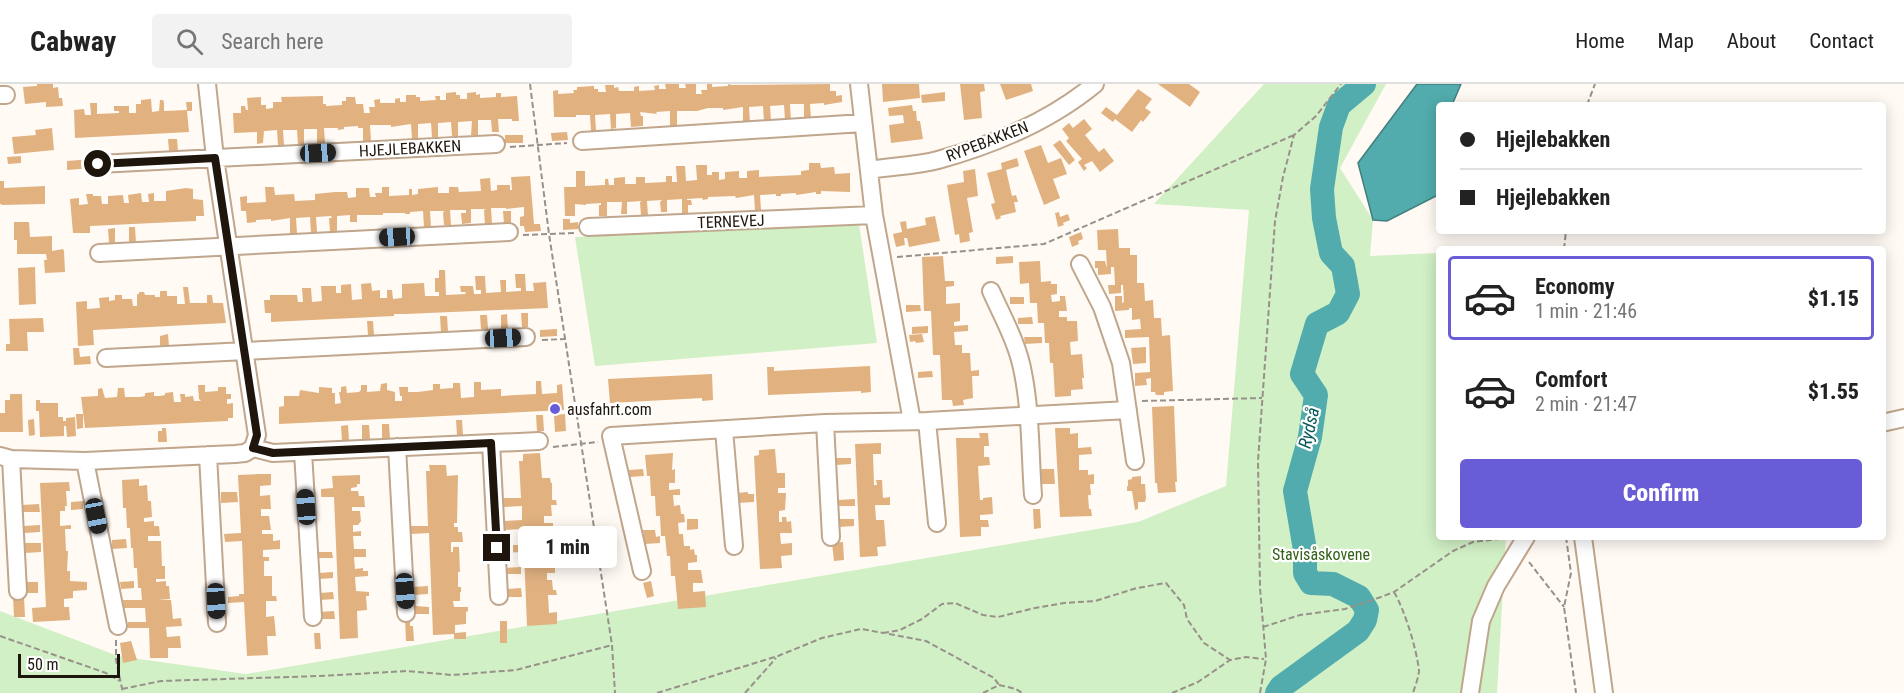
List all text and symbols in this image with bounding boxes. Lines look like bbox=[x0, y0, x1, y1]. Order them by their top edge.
search box bbox=[152, 14, 572, 68]
text: Cabway bbox=[30, 25, 116, 58]
icon: search bbox=[173, 25, 206, 58]
text: Search here bbox=[221, 29, 324, 54]
text: Home bbox=[1575, 29, 1625, 53]
text: Map bbox=[1658, 29, 1694, 53]
text: About bbox=[1727, 29, 1776, 53]
text: Contact bbox=[1809, 29, 1874, 53]
street label: RYPEBAKKEN bbox=[943, 117, 1031, 166]
text: Hjejlebakken bbox=[1496, 127, 1610, 152]
street label: HJEJLEBAKKEN bbox=[359, 136, 462, 161]
car bbox=[300, 143, 336, 163]
route start bbox=[84, 150, 111, 177]
text: Hjejlebakken bbox=[1496, 185, 1610, 210]
street label: TERNEVEJ bbox=[697, 211, 765, 232]
car bbox=[379, 227, 415, 247]
icon: car bbox=[1463, 271, 1517, 325]
text: Economy bbox=[1535, 274, 1615, 299]
text: $1.15 bbox=[1808, 286, 1859, 311]
text: 1 min · 21:46 bbox=[1535, 299, 1637, 323]
car bbox=[485, 328, 521, 348]
icon: car bbox=[1463, 364, 1517, 418]
text: Comfort bbox=[1535, 367, 1608, 392]
text: $1.55 bbox=[1808, 379, 1859, 404]
text: 2 min · 21:47 bbox=[1535, 392, 1637, 416]
place label: ausfahrt.com bbox=[567, 400, 652, 419]
marker: ausfahrt.com bbox=[548, 402, 562, 416]
water label: Rydså bbox=[1294, 405, 1323, 450]
button: Confirm bbox=[1460, 459, 1862, 528]
car bbox=[296, 488, 316, 526]
car bbox=[84, 497, 108, 535]
callout: 1 min bbox=[518, 527, 617, 569]
route end bbox=[483, 534, 510, 561]
text: 1 min bbox=[545, 535, 590, 559]
park label: Stavisåskovene bbox=[1272, 545, 1370, 564]
car bbox=[395, 572, 415, 610]
car bbox=[206, 583, 226, 619]
scale bar bbox=[18, 651, 120, 678]
text: 50 m bbox=[27, 655, 59, 674]

